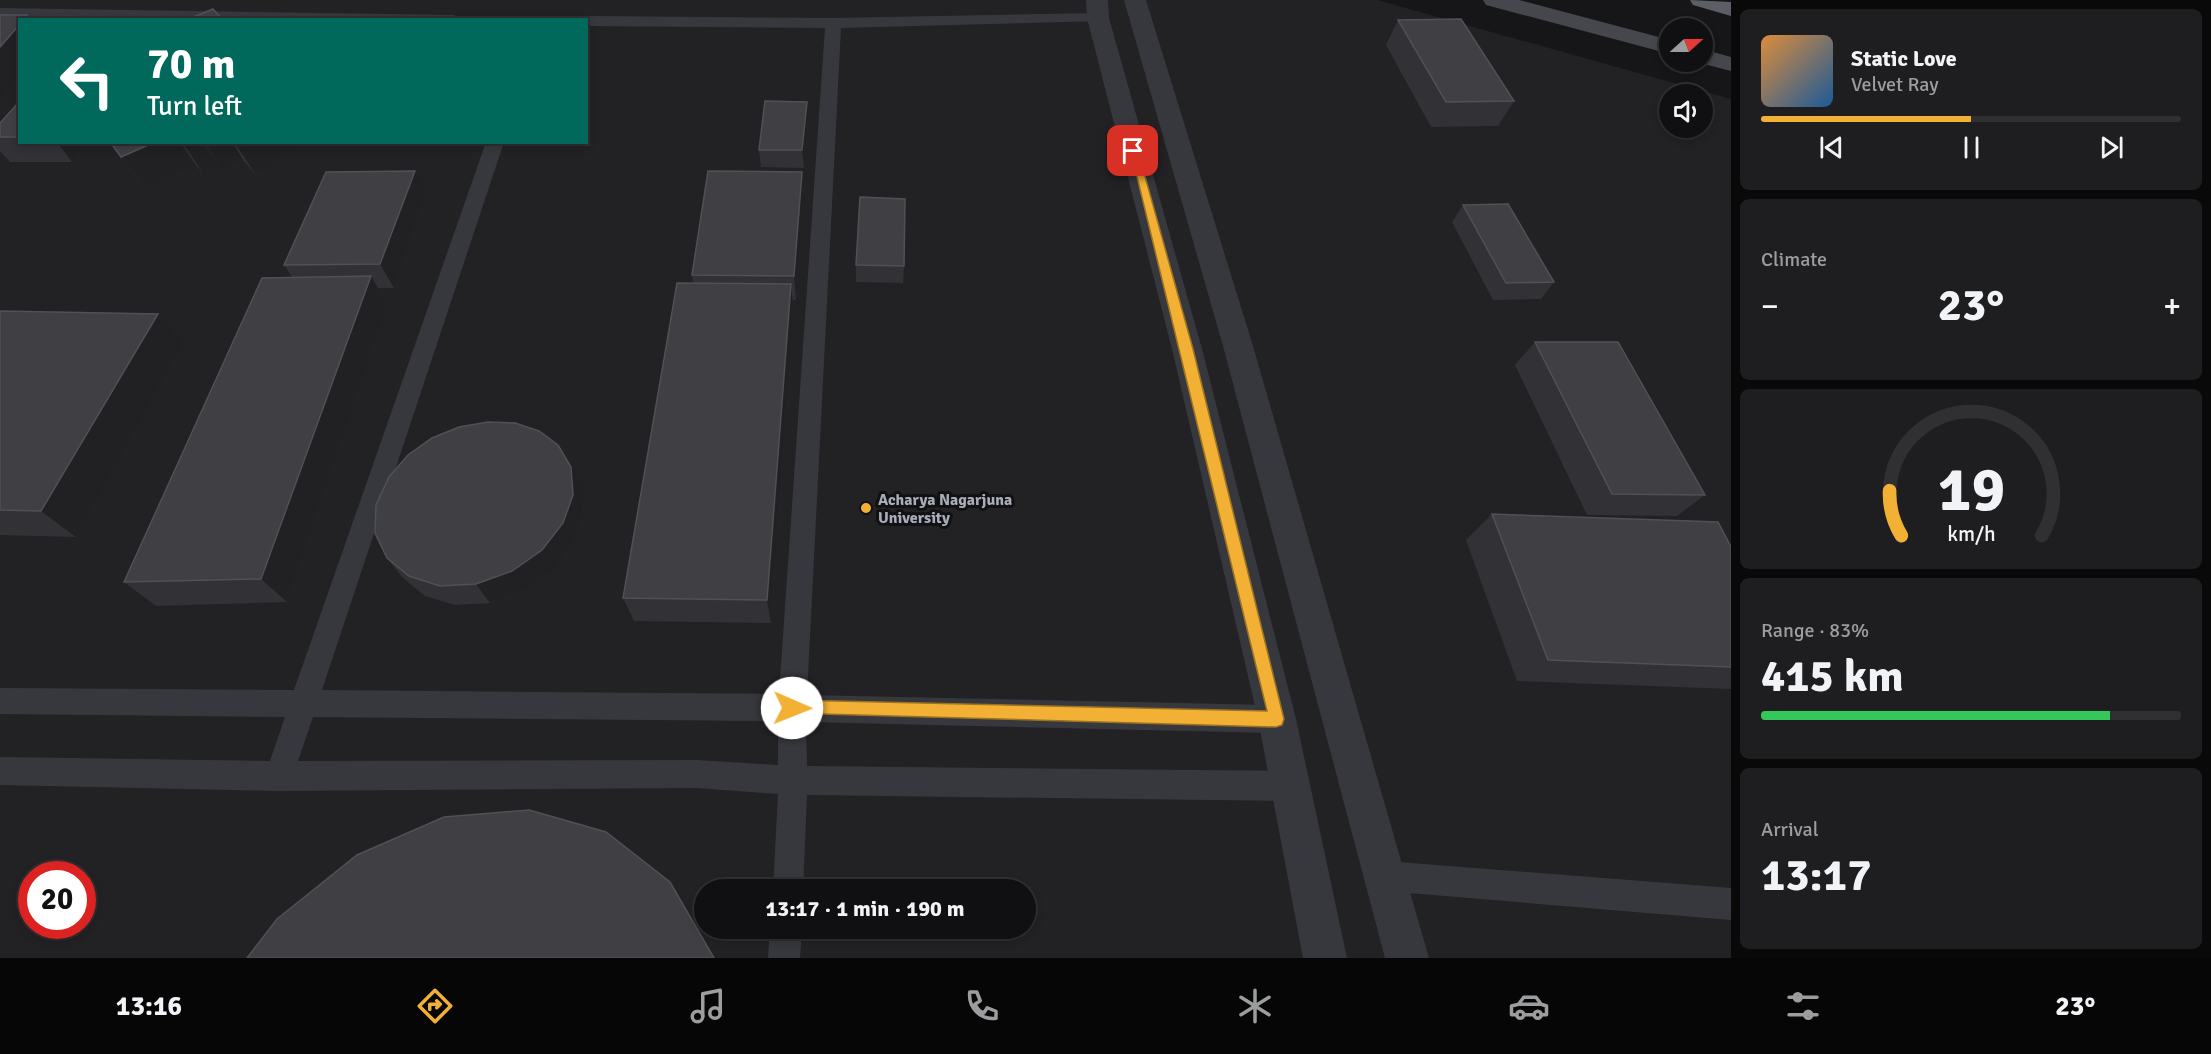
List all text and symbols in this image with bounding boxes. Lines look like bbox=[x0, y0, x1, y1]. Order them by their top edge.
north arrow bbox=[1659, 18, 1713, 72]
map controls bbox=[1659, 18, 1713, 138]
text: 70 m bbox=[147, 39, 236, 90]
icon: left bbox=[48, 42, 126, 120]
text: Static Love bbox=[1851, 45, 1957, 72]
text: Velvet Ray bbox=[1851, 72, 1939, 97]
button: sound bbox=[1659, 84, 1713, 138]
text: Turn left bbox=[147, 90, 242, 123]
pin bbox=[1107, 125, 1158, 176]
icon: previous bbox=[1815, 131, 1848, 164]
icon: pause bbox=[1955, 131, 1988, 164]
icon: next bbox=[2095, 131, 2128, 164]
icon: arrive bbox=[1116, 134, 1149, 167]
text: Climate bbox=[1761, 247, 1827, 272]
text: 23° bbox=[1938, 278, 2004, 333]
text: − bbox=[1761, 286, 1779, 327]
text: + bbox=[2163, 286, 2181, 327]
text: 19 bbox=[1937, 451, 2005, 528]
place label: Acharya Nagarjuna University bbox=[878, 490, 1012, 528]
marker: Acharya Nagarjuna University bbox=[859, 501, 873, 515]
text: km/h bbox=[1947, 521, 1995, 547]
text: Range · 83% bbox=[1761, 618, 1869, 643]
text: 415 km bbox=[1761, 649, 1904, 704]
position arrow bbox=[760, 676, 824, 740]
text: Arrival bbox=[1761, 817, 1819, 842]
text: 13:17 bbox=[1761, 848, 1871, 903]
speed limit sign: 20 bbox=[18, 861, 96, 939]
text: 13:17 · 1 min · 190 m bbox=[765, 895, 965, 922]
icon: directions bbox=[414, 985, 456, 1027]
icon: music bbox=[687, 985, 729, 1027]
icon: phone bbox=[961, 985, 1003, 1027]
icon: climate bbox=[1234, 985, 1276, 1027]
icon: car bbox=[1508, 985, 1550, 1027]
icon: filters bbox=[1782, 985, 1824, 1027]
text: 13:16 bbox=[116, 990, 182, 1023]
text: 23° bbox=[2055, 990, 2095, 1023]

